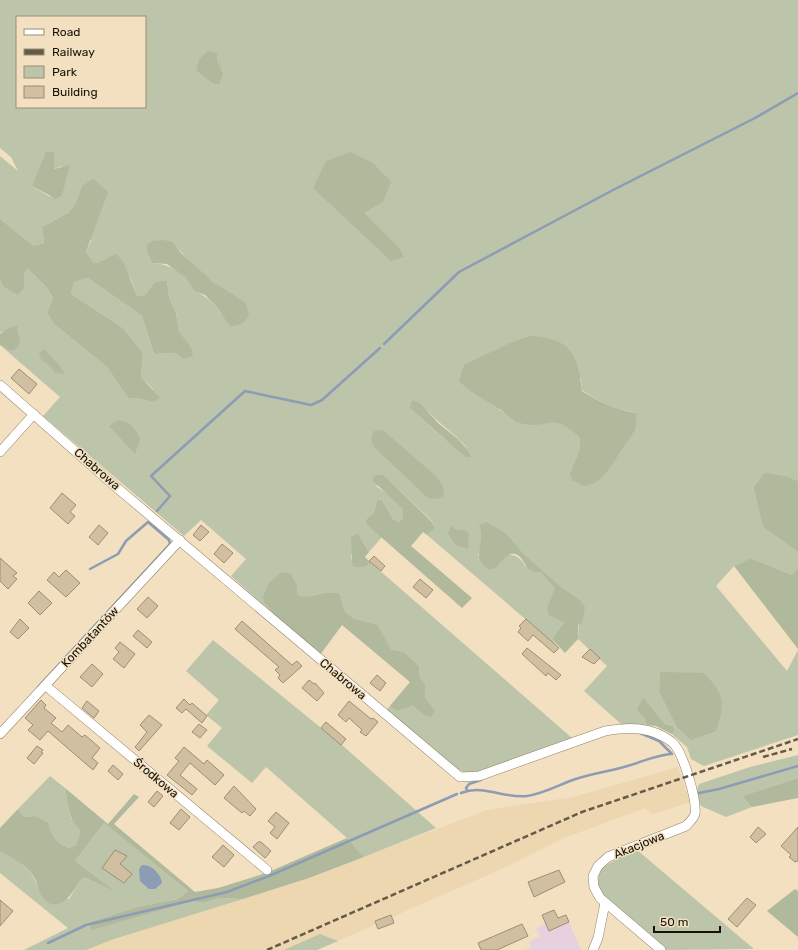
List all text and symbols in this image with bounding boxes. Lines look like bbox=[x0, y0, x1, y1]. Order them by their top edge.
legend bbox=[16, 16, 146, 108]
text: Road bbox=[52, 25, 80, 39]
text: Railway bbox=[52, 45, 95, 59]
text: Park bbox=[52, 65, 78, 79]
text: Building bbox=[52, 85, 98, 99]
street label: Chabrowa bbox=[71, 445, 123, 493]
street label: Kombatantów bbox=[58, 604, 122, 670]
street label: Chabrowa bbox=[317, 656, 369, 702]
street label: Środkowa bbox=[131, 755, 181, 801]
street label: Akacjowa bbox=[612, 829, 666, 861]
scale bar bbox=[654, 908, 720, 934]
text: 50 m bbox=[660, 915, 688, 929]

